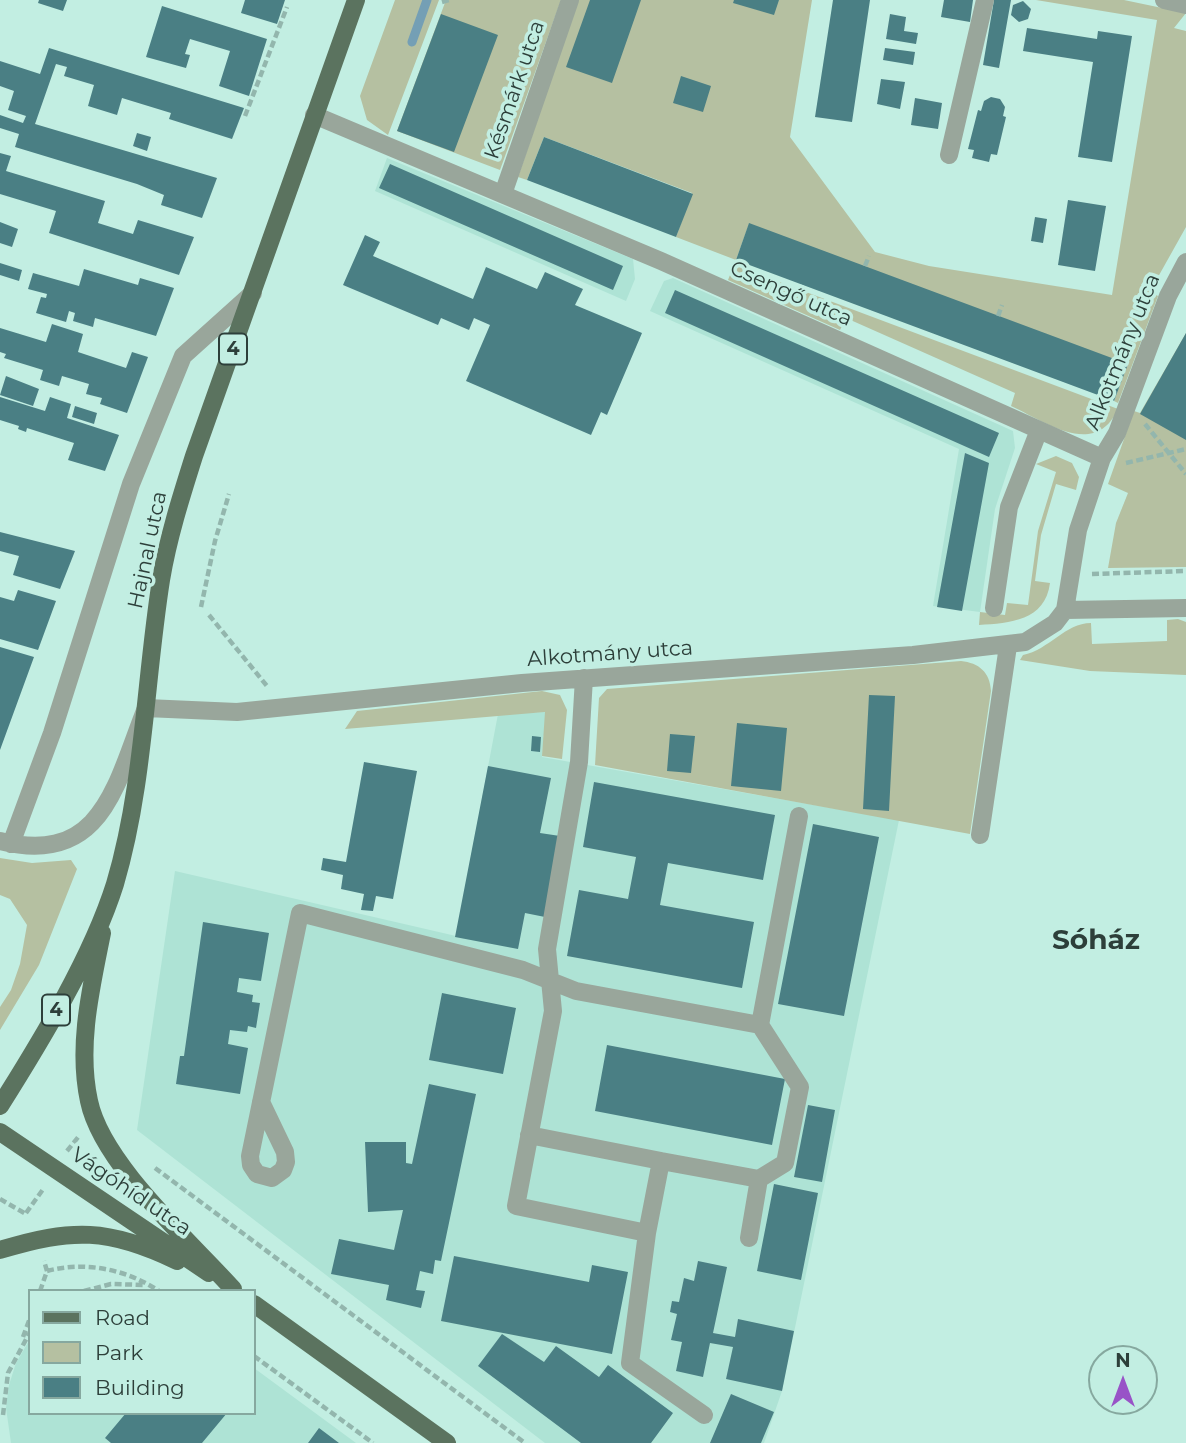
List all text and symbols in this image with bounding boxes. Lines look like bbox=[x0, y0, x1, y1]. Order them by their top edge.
street label: Késmárk utca bbox=[480, 17, 550, 163]
street label: Csengő utca bbox=[726, 256, 856, 332]
street label: Alkotmány utca bbox=[1080, 270, 1166, 434]
road number: 4 bbox=[219, 334, 247, 364]
street label: Hajnal utca bbox=[123, 489, 173, 611]
street label: Alkotmány utca bbox=[526, 636, 694, 672]
district label: Sóház bbox=[1052, 924, 1140, 958]
road number: 4 bbox=[42, 994, 70, 1026]
street label: Vágóhíd utca bbox=[66, 1143, 196, 1241]
legend bbox=[28, 1289, 256, 1415]
text: Road bbox=[95, 1305, 150, 1330]
text: Park bbox=[95, 1340, 143, 1365]
north arrow bbox=[1088, 1345, 1158, 1415]
text: N bbox=[1115, 1349, 1131, 1372]
text: Building bbox=[95, 1375, 185, 1400]

